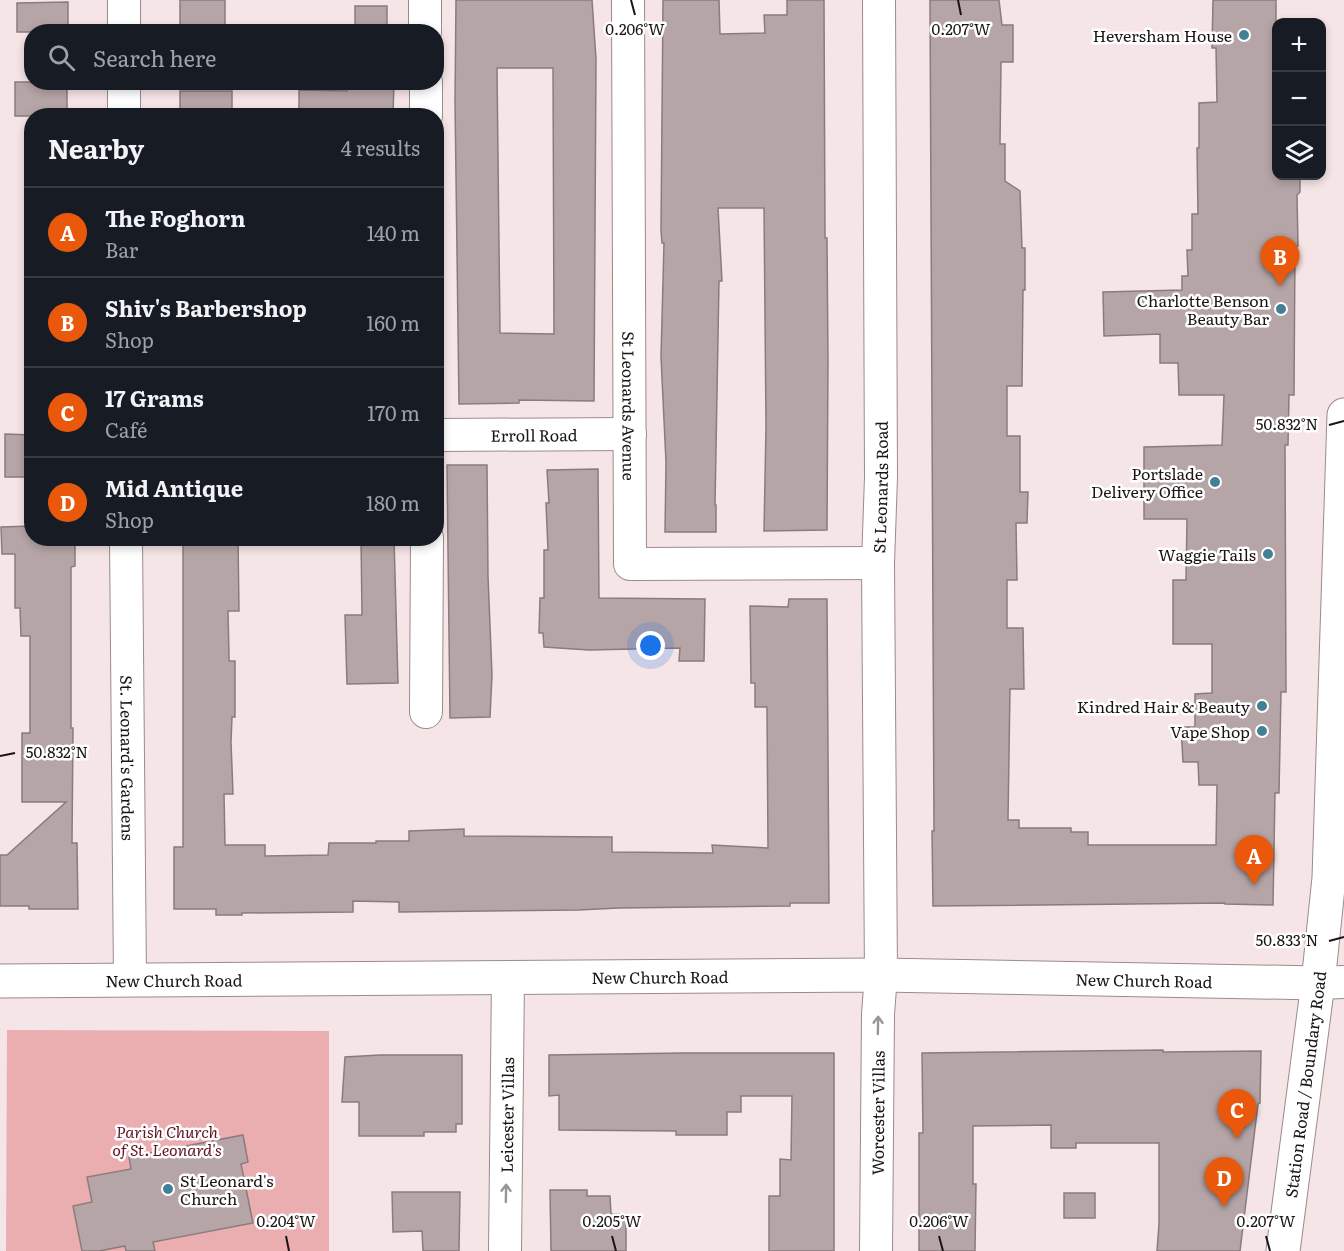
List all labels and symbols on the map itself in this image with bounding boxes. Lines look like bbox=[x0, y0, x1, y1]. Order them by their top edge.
text: 0.206°W bbox=[605, 17, 665, 40]
text: 0.207°W bbox=[932, 17, 991, 40]
place label: Heversham House bbox=[1093, 23, 1232, 47]
marker: Heversham House bbox=[1237, 28, 1251, 42]
pin: B bbox=[1260, 236, 1300, 286]
place label: Charlotte Benson Beauty Bar bbox=[1137, 288, 1269, 330]
marker: Charlotte Benson Beauty Bar bbox=[1274, 302, 1288, 316]
street label: St Leonards Avenue bbox=[617, 331, 642, 481]
text: 50.832°N bbox=[1256, 412, 1318, 435]
street label: St Leonards Road bbox=[866, 421, 893, 554]
street label: Erroll Road bbox=[490, 422, 578, 447]
place label: Portslade Delivery Office bbox=[1091, 461, 1203, 503]
marker: Portslade Delivery Office bbox=[1208, 475, 1222, 489]
place label: Waggie Tails bbox=[1158, 542, 1256, 566]
marker: Waggie Tails bbox=[1261, 547, 1275, 561]
your location bbox=[636, 631, 665, 660]
street label: St. Leonard's Gardens bbox=[115, 675, 141, 841]
place label: Kindred Hair & Beauty bbox=[1077, 694, 1251, 718]
marker: Kindred Hair & Beauty bbox=[1255, 699, 1269, 713]
place label: Vape Shop bbox=[1170, 719, 1250, 743]
marker: Vape Shop bbox=[1255, 724, 1269, 738]
text: 50.832°N bbox=[26, 740, 88, 763]
pin: A bbox=[1234, 836, 1274, 885]
text: 50.833°N bbox=[1256, 928, 1318, 951]
street label: New Church Road bbox=[591, 964, 729, 989]
street label: New Church Road bbox=[105, 967, 243, 992]
street label: New Church Road bbox=[1075, 967, 1213, 993]
street label: Station Road / Boundary Road bbox=[1278, 970, 1331, 1199]
one-way arrow bbox=[872, 1015, 884, 1035]
street label: Worcester Villas bbox=[865, 1051, 890, 1175]
street label: Leicester Villas bbox=[494, 1057, 519, 1173]
pin: C bbox=[1218, 1090, 1256, 1139]
park label: Parish Church of St. Leonard's bbox=[112, 1119, 222, 1161]
pin: D bbox=[1204, 1158, 1244, 1207]
place label: St Leonard's Church bbox=[180, 1168, 274, 1210]
marker: St Leonard's Church bbox=[161, 1182, 175, 1196]
one-way arrow bbox=[500, 1183, 511, 1203]
text: 0.204°W bbox=[256, 1209, 316, 1232]
text: 0.205°W bbox=[583, 1209, 642, 1232]
text: 0.206°W bbox=[909, 1209, 969, 1232]
text: 0.207°W bbox=[1237, 1209, 1296, 1232]

